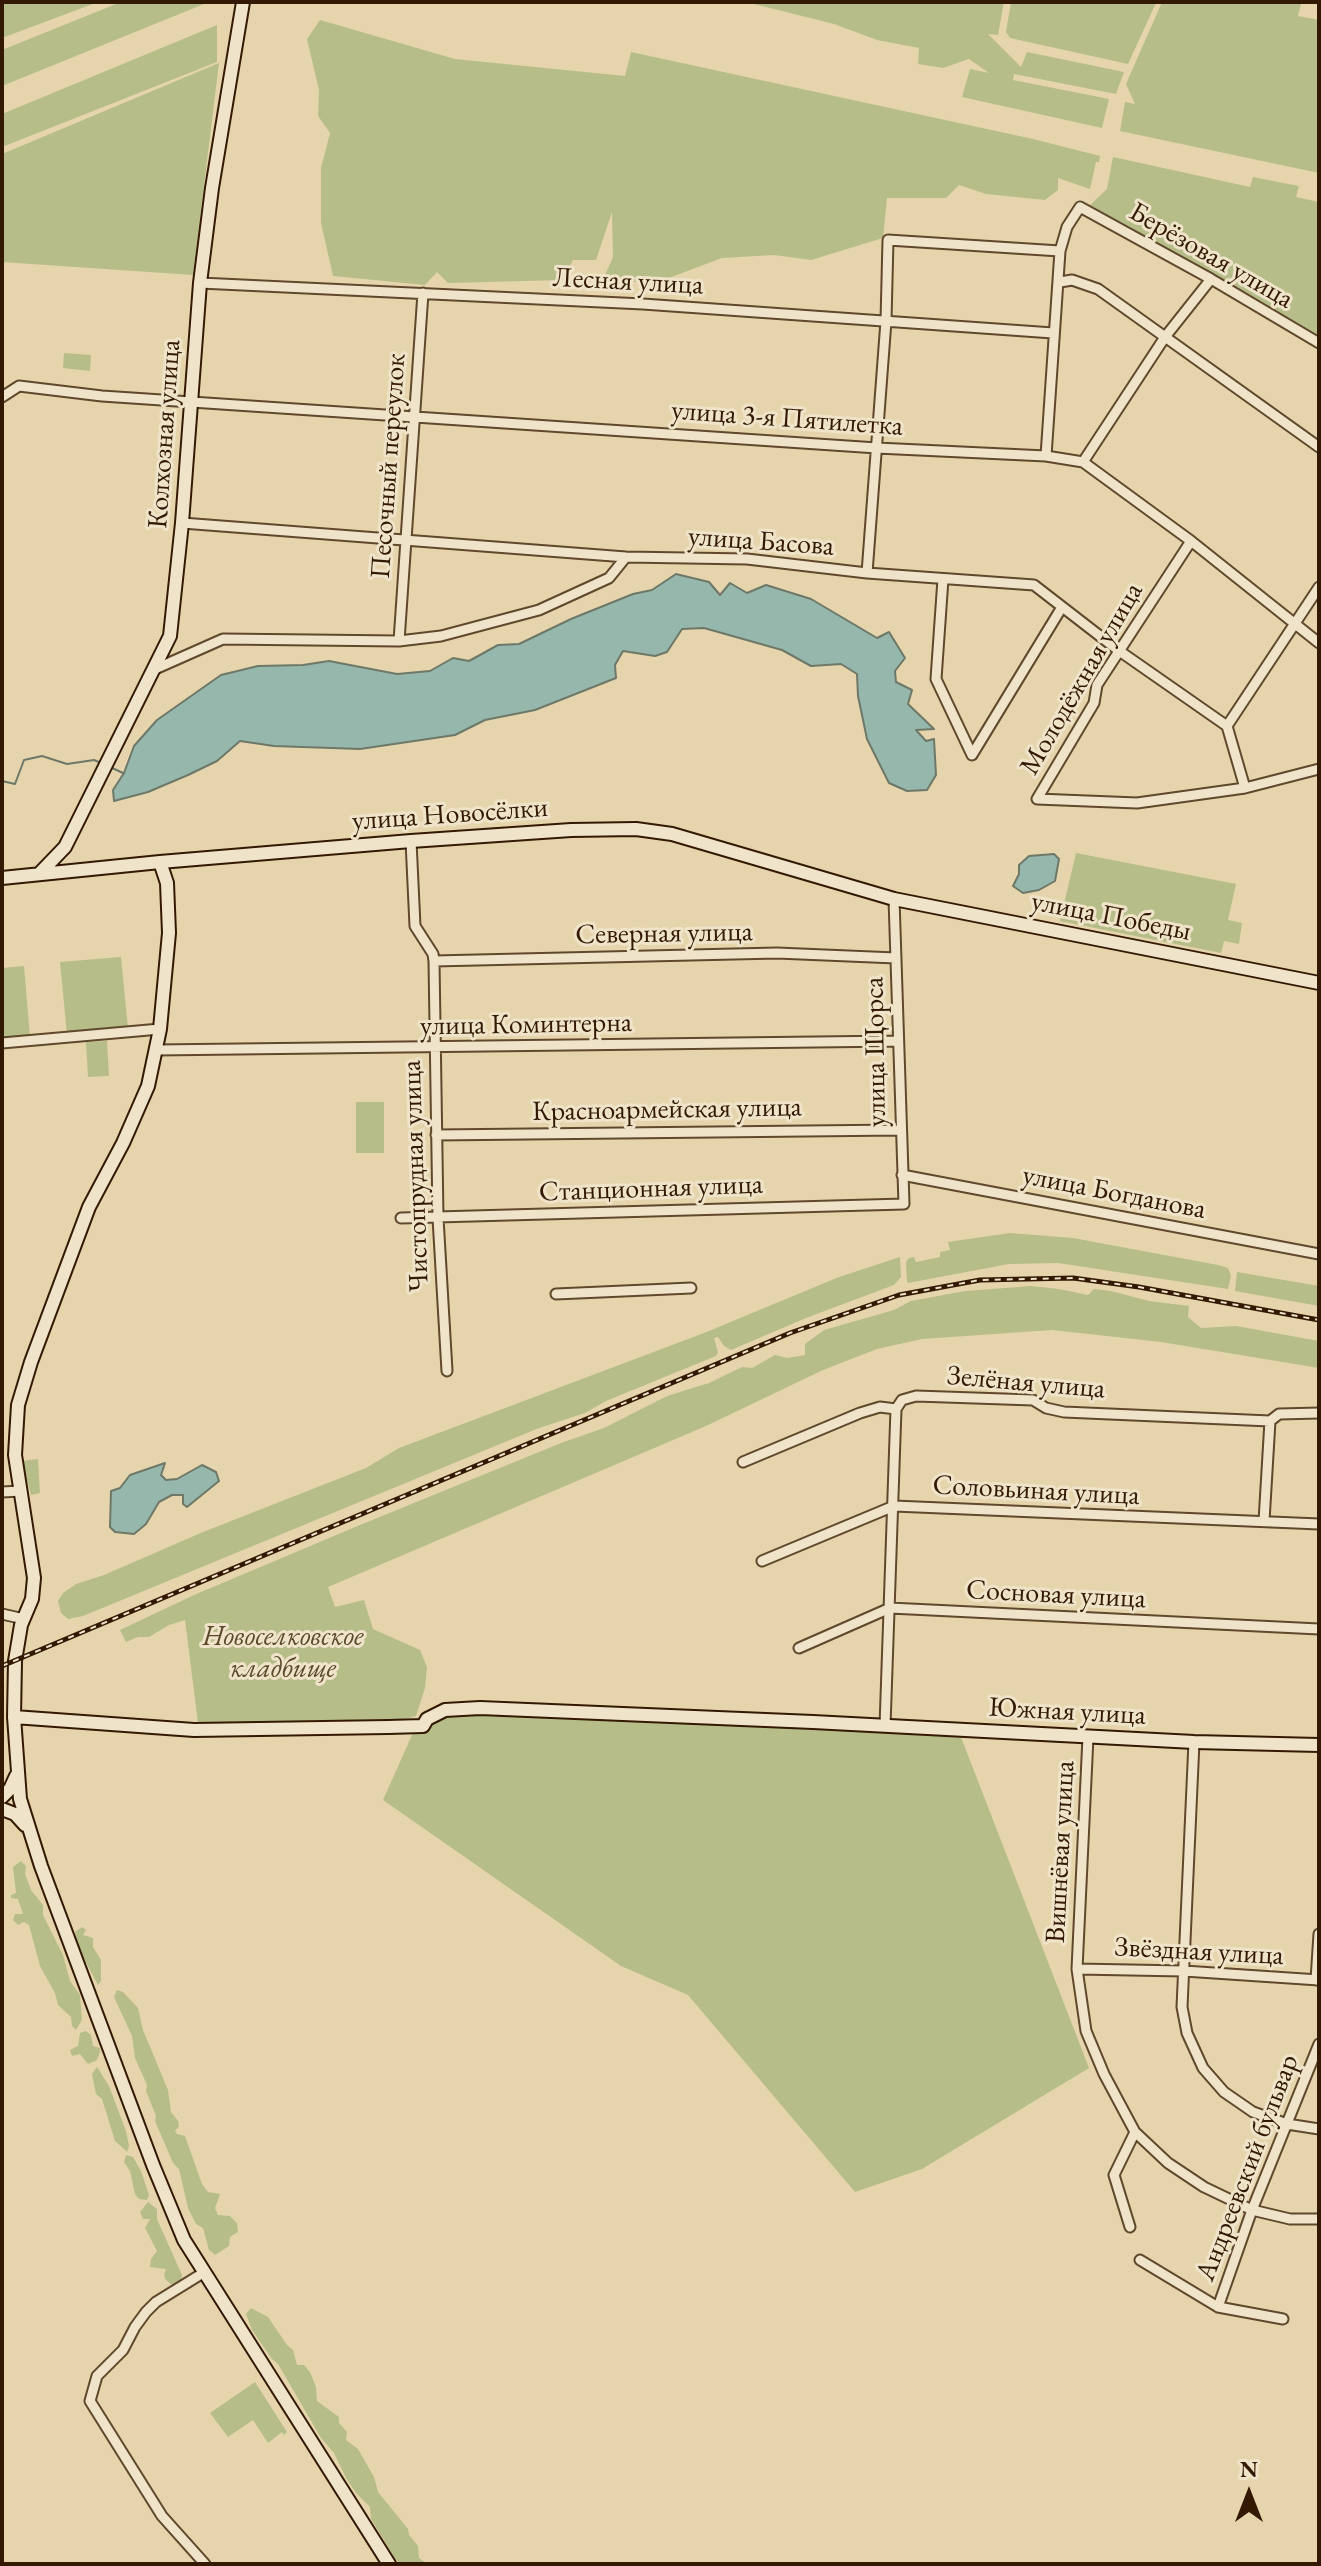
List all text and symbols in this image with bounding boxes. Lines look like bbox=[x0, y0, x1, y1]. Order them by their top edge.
street label: Берёзовая улица bbox=[1123, 195, 1299, 317]
street label: Лесная улица bbox=[552, 261, 704, 303]
street label: Колхозная улица bbox=[142, 338, 188, 530]
street label: Песочный переулок bbox=[364, 352, 414, 580]
street label: улица 3-я Пятилетка bbox=[670, 394, 904, 444]
street label: улица Басова bbox=[687, 520, 835, 564]
street label: Молодёжная улица bbox=[1013, 577, 1151, 781]
street label: улица Новосёлки bbox=[351, 791, 549, 839]
street label: улица Победы bbox=[1028, 885, 1194, 949]
street label: Северная улица bbox=[575, 916, 753, 952]
street label: улица Щорса bbox=[858, 976, 894, 1128]
street label: улица Коминтерна bbox=[420, 1006, 632, 1044]
street label: Чистопрудная улица bbox=[395, 1059, 437, 1293]
street label: Красноармейская улица bbox=[532, 1091, 802, 1129]
street label: улица Богданова bbox=[1019, 1159, 1209, 1227]
street label: Станционная улица bbox=[538, 1168, 764, 1210]
street label: Зелёная улица bbox=[945, 1359, 1107, 1407]
street label: Соловьиная улица bbox=[932, 1469, 1140, 1513]
street label: Сосновая улица bbox=[965, 1574, 1147, 1616]
park label: Новоселковское кладбище bbox=[202, 1620, 364, 1686]
street label: Южная улица bbox=[987, 1691, 1147, 1733]
street label: Вишнёвая улица bbox=[1039, 1760, 1083, 1944]
street label: Звёздная улица bbox=[1114, 1931, 1284, 1973]
street label: Андреевский бульвар bbox=[1189, 2050, 1307, 2286]
north arrow bbox=[1209, 2454, 1289, 2534]
text: N bbox=[1240, 2455, 1258, 2484]

